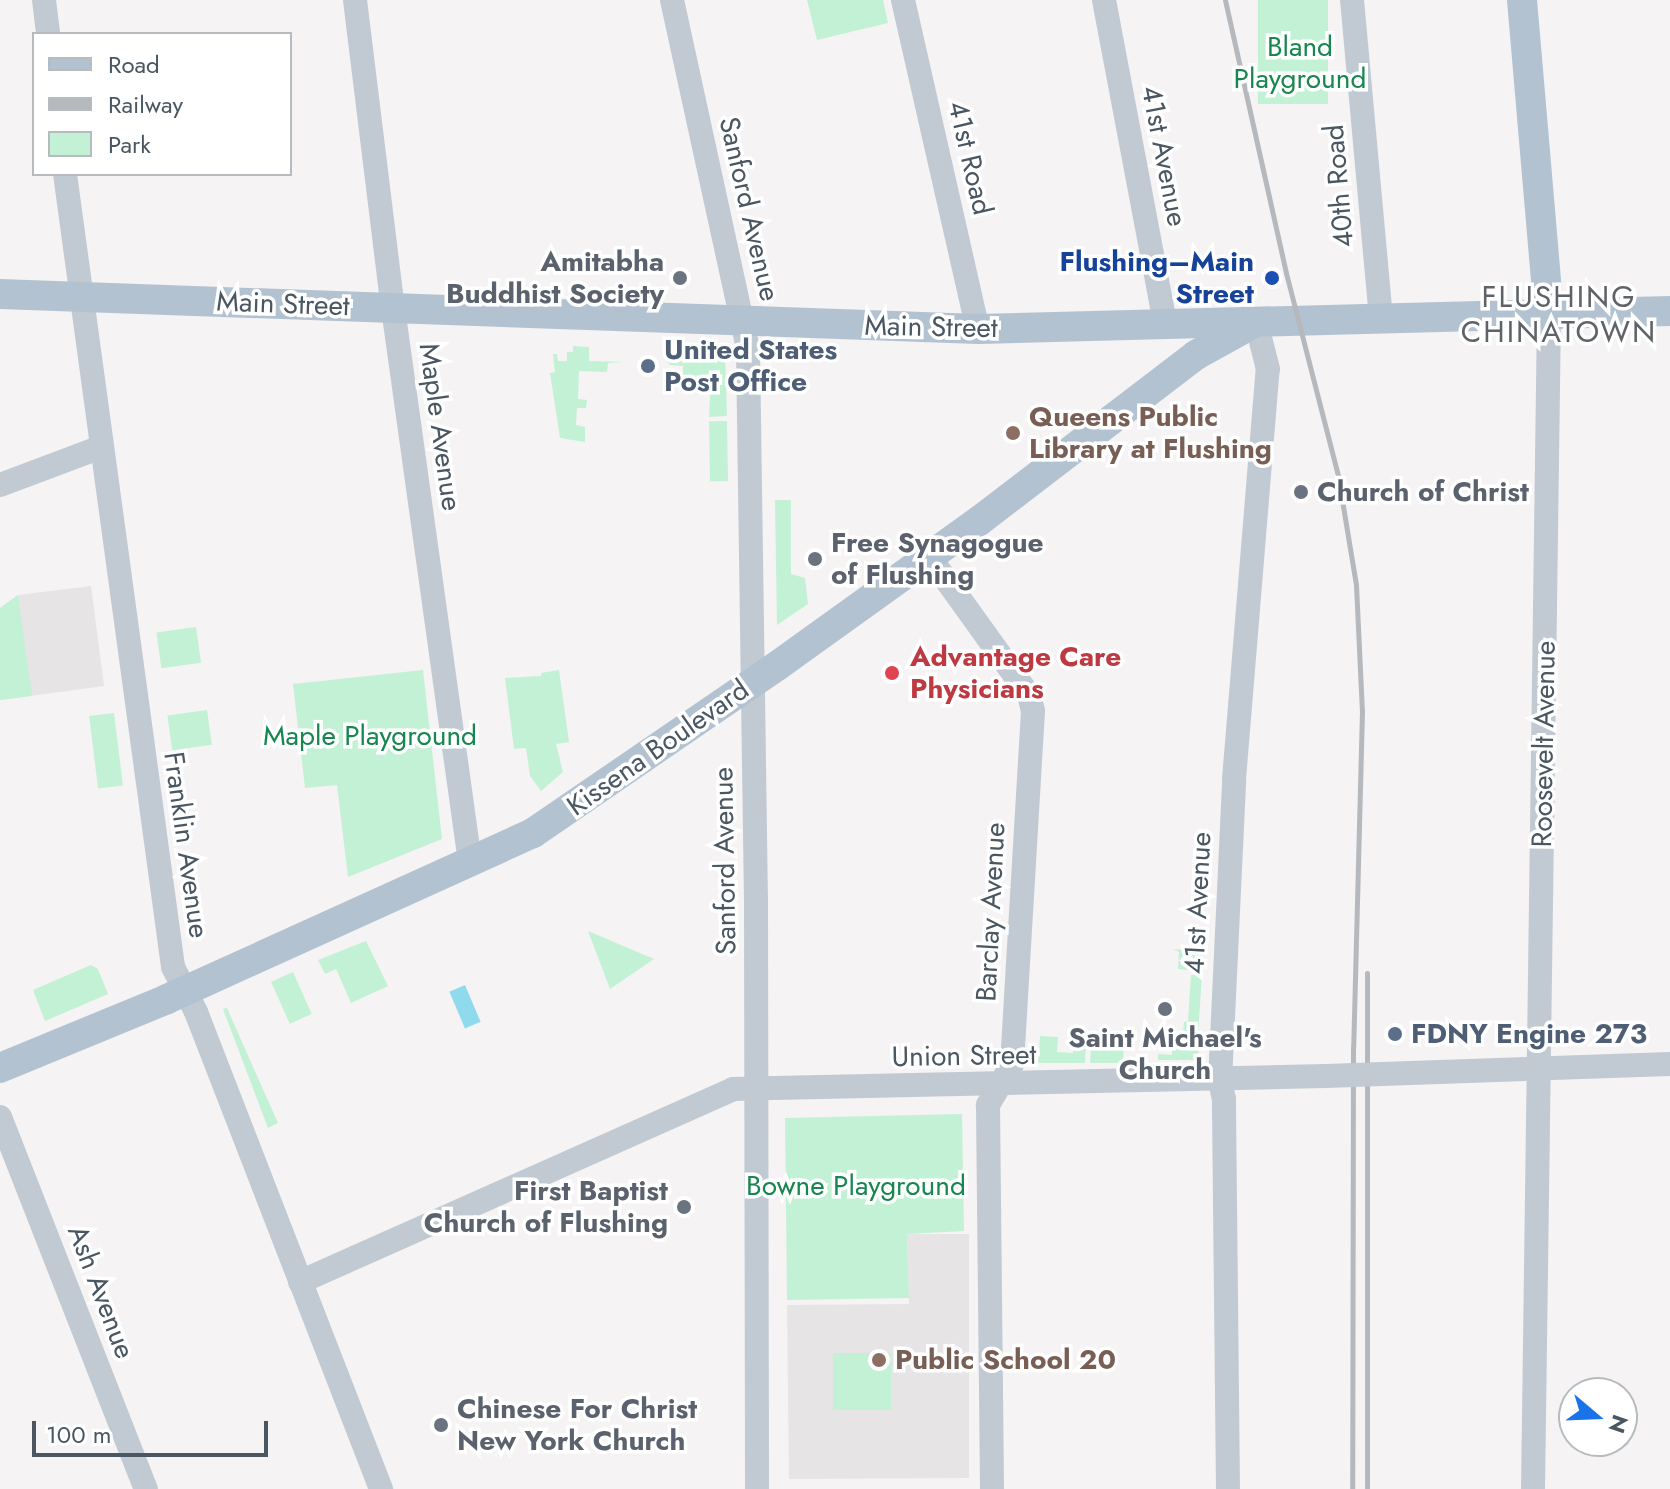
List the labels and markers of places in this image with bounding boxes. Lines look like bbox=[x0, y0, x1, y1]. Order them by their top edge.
place label: Amitabha Buddhist Society bbox=[446, 245, 664, 311]
place label: Flushing–Main Street bbox=[1059, 245, 1254, 311]
marker: Flushing–Main Street bbox=[1261, 267, 1283, 289]
marker: Amitabha Buddhist Society bbox=[671, 269, 689, 287]
place label: United States Post Office bbox=[664, 333, 837, 399]
marker: United States Post Office bbox=[639, 357, 657, 375]
place label: Queens Public Library at Flushing bbox=[1029, 400, 1272, 466]
marker: Queens Public Library at Flushing bbox=[1004, 424, 1022, 442]
place label: Church of Christ bbox=[1317, 475, 1529, 509]
marker: Church of Christ bbox=[1292, 483, 1310, 501]
place label: Free Synagogue of Flushing bbox=[831, 526, 1044, 592]
marker: Free Synagogue of Flushing bbox=[806, 550, 824, 568]
place label: Advantage Care Physicians bbox=[910, 640, 1121, 706]
marker: Advantage Care Physicians bbox=[881, 662, 903, 684]
marker: Saint Michael's Church bbox=[1156, 1000, 1174, 1018]
place label: FDNY Engine 273 bbox=[1411, 1017, 1647, 1051]
place label: Saint Michael's Church bbox=[1068, 1021, 1262, 1087]
marker: FDNY Engine 273 bbox=[1386, 1025, 1404, 1043]
place label: First Baptist Church of Flushing bbox=[424, 1174, 668, 1240]
marker: First Baptist Church of Flushing bbox=[675, 1198, 693, 1216]
place label: Public School 20 bbox=[895, 1343, 1116, 1377]
marker: Public School 20 bbox=[870, 1351, 888, 1369]
place label: Chinese For Christ New York Church bbox=[457, 1392, 697, 1458]
marker: Chinese For Christ New York Church bbox=[432, 1416, 450, 1434]

